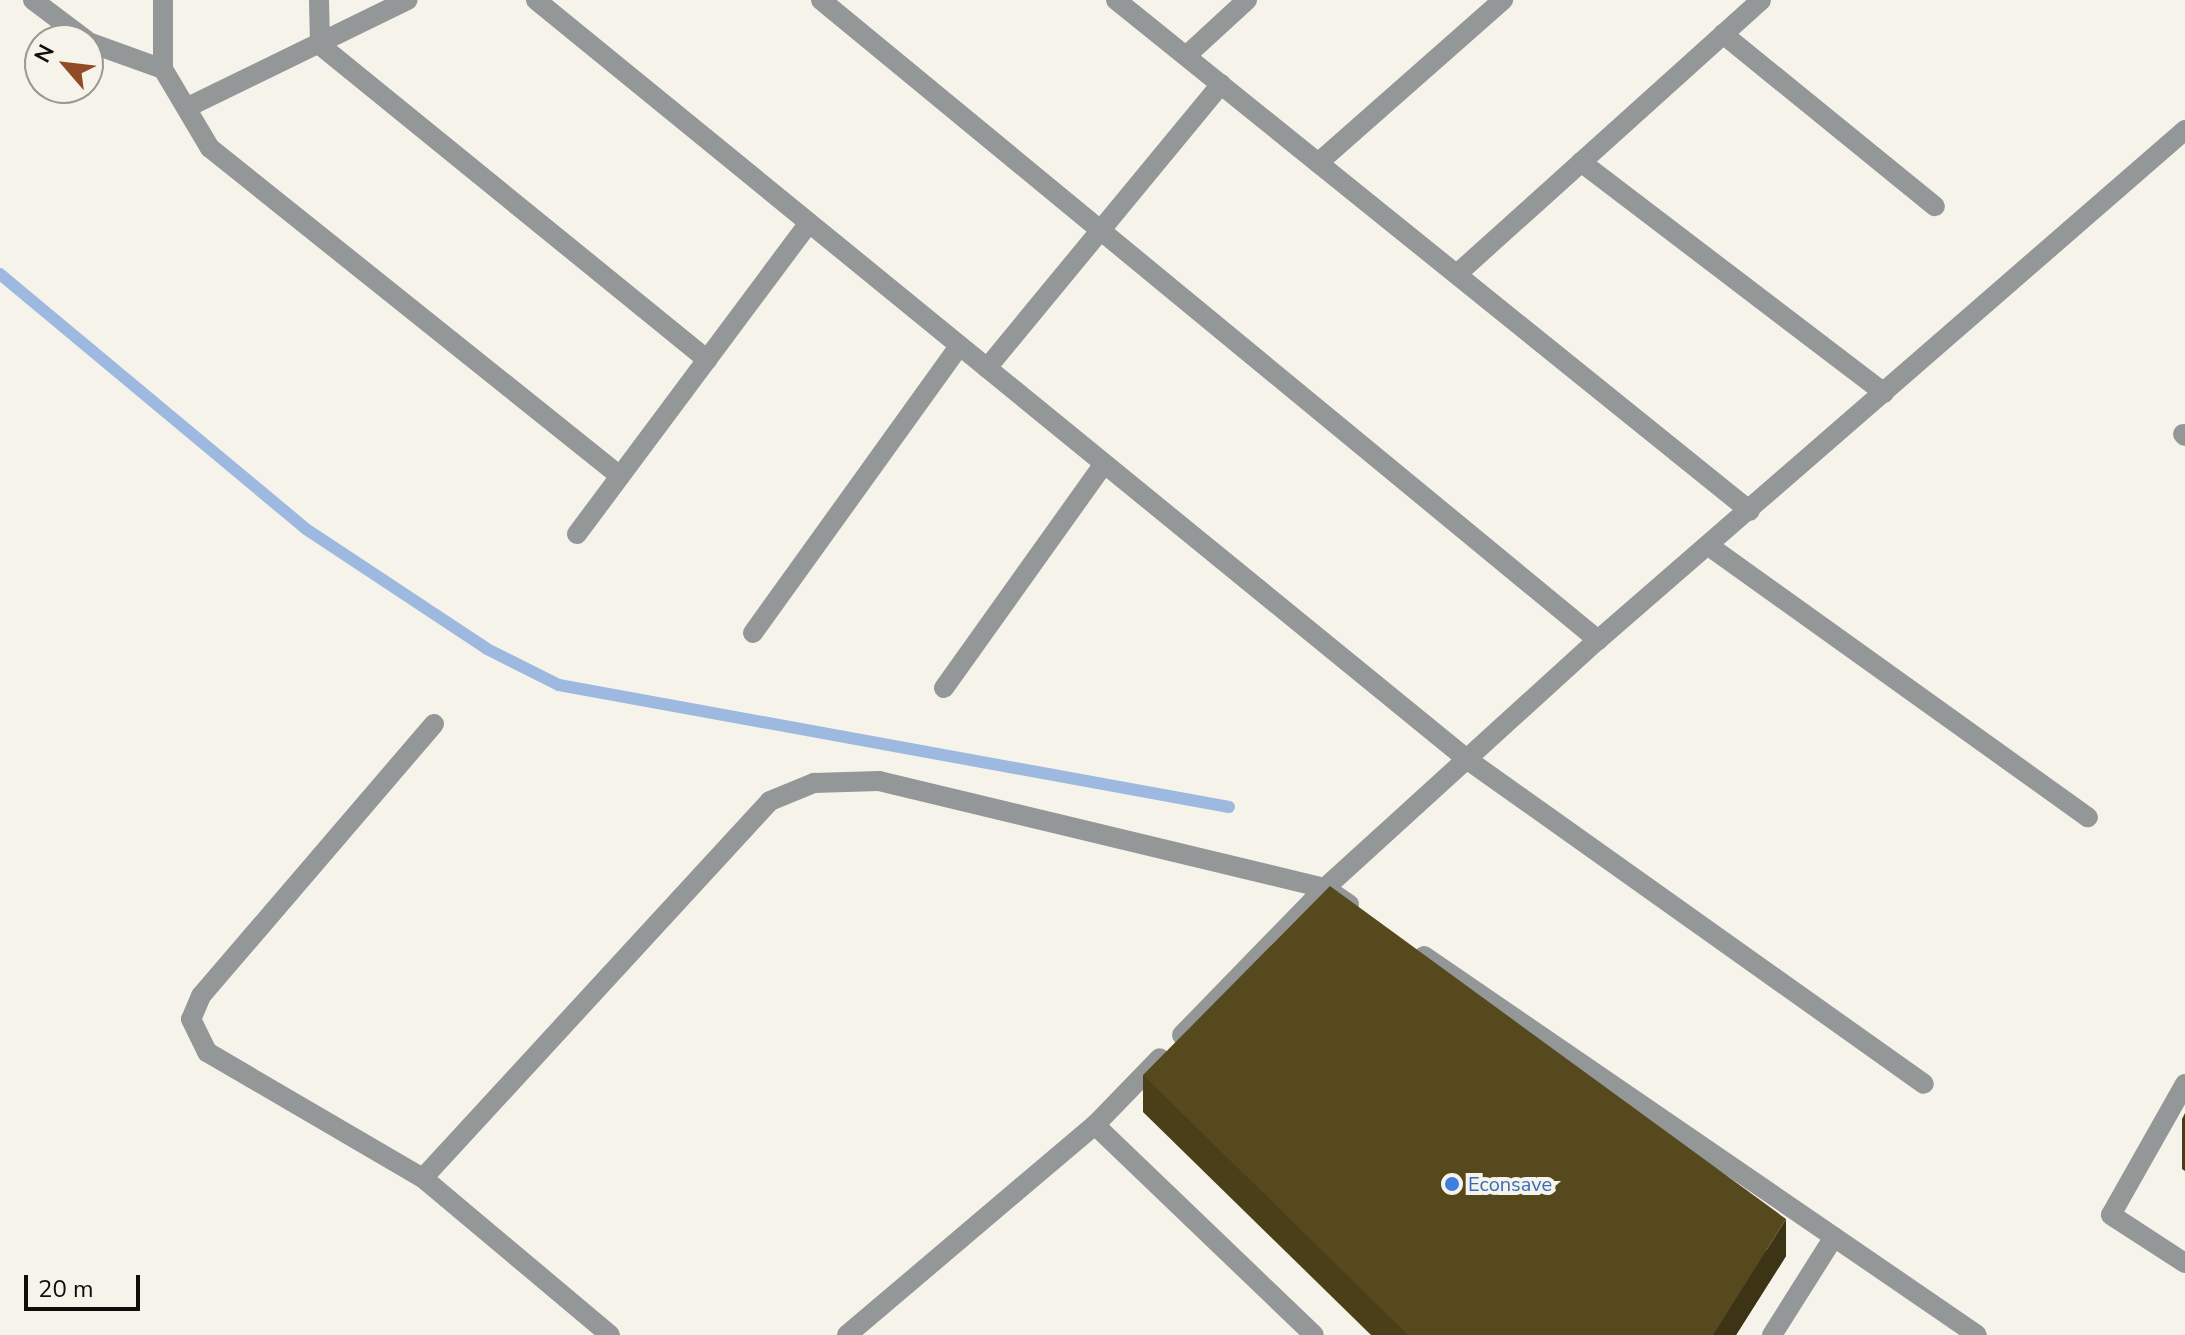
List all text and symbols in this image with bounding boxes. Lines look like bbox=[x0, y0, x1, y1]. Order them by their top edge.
north arrow bbox=[24, 24, 104, 104]
text: N bbox=[27, 39, 62, 68]
place label: Econsave bbox=[1468, 1172, 1552, 1196]
marker: Econsave bbox=[1443, 1175, 1461, 1193]
scale bar bbox=[28, 1259, 144, 1309]
text: 20 m bbox=[38, 1273, 94, 1305]

